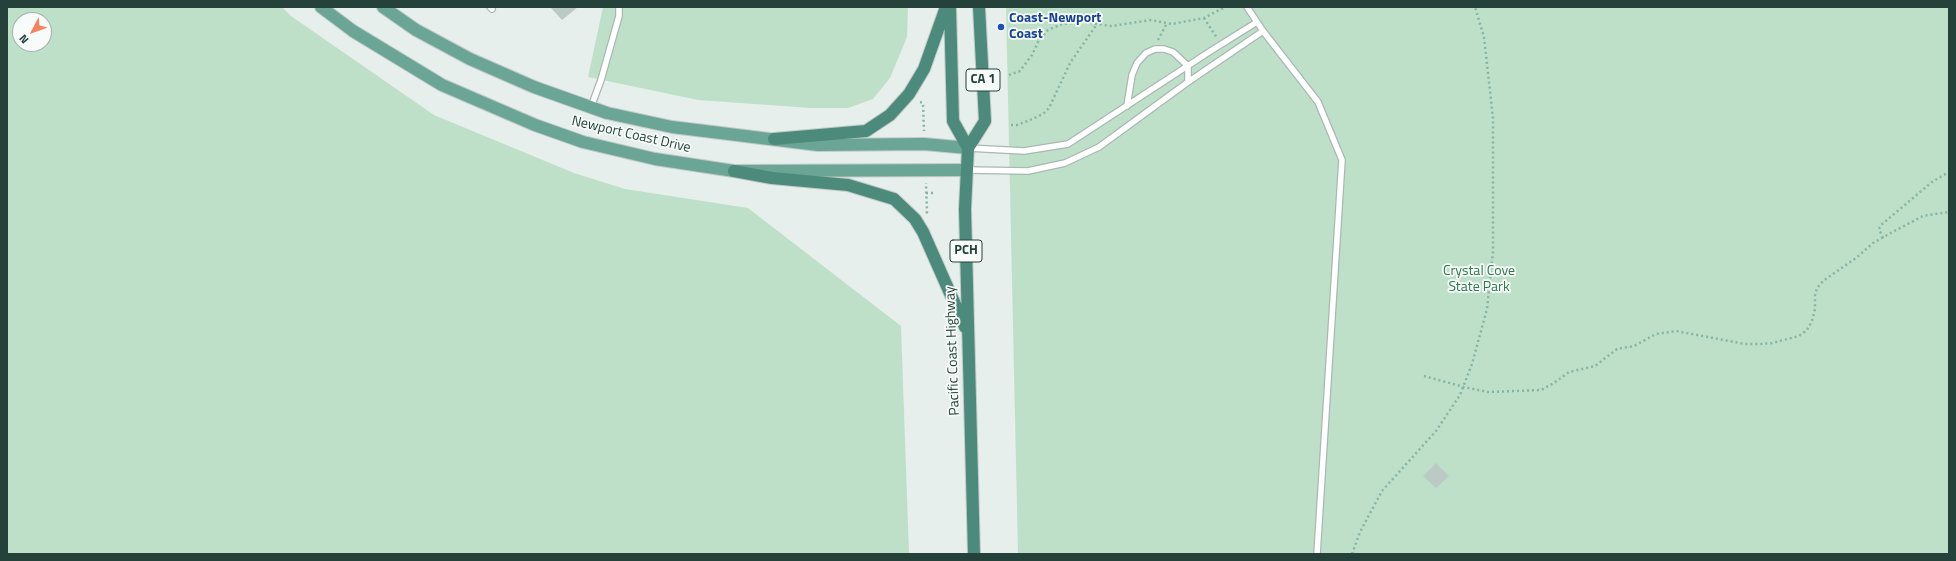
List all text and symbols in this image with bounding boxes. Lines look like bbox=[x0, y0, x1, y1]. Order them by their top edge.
place label: Coast-Newport Coast bbox=[1009, 11, 1101, 44]
north arrow bbox=[12, 12, 52, 52]
marker: Coast-Newport Coast bbox=[996, 22, 1006, 32]
text: N bbox=[15, 31, 32, 47]
road number: CA 1 bbox=[966, 69, 1000, 91]
street label: Newport Coast Drive bbox=[570, 113, 692, 157]
road number: PCH bbox=[950, 240, 982, 262]
park label: Crystal Cove State Park bbox=[1443, 264, 1515, 296]
street label: Pacific Coast Highway bbox=[942, 286, 964, 416]

